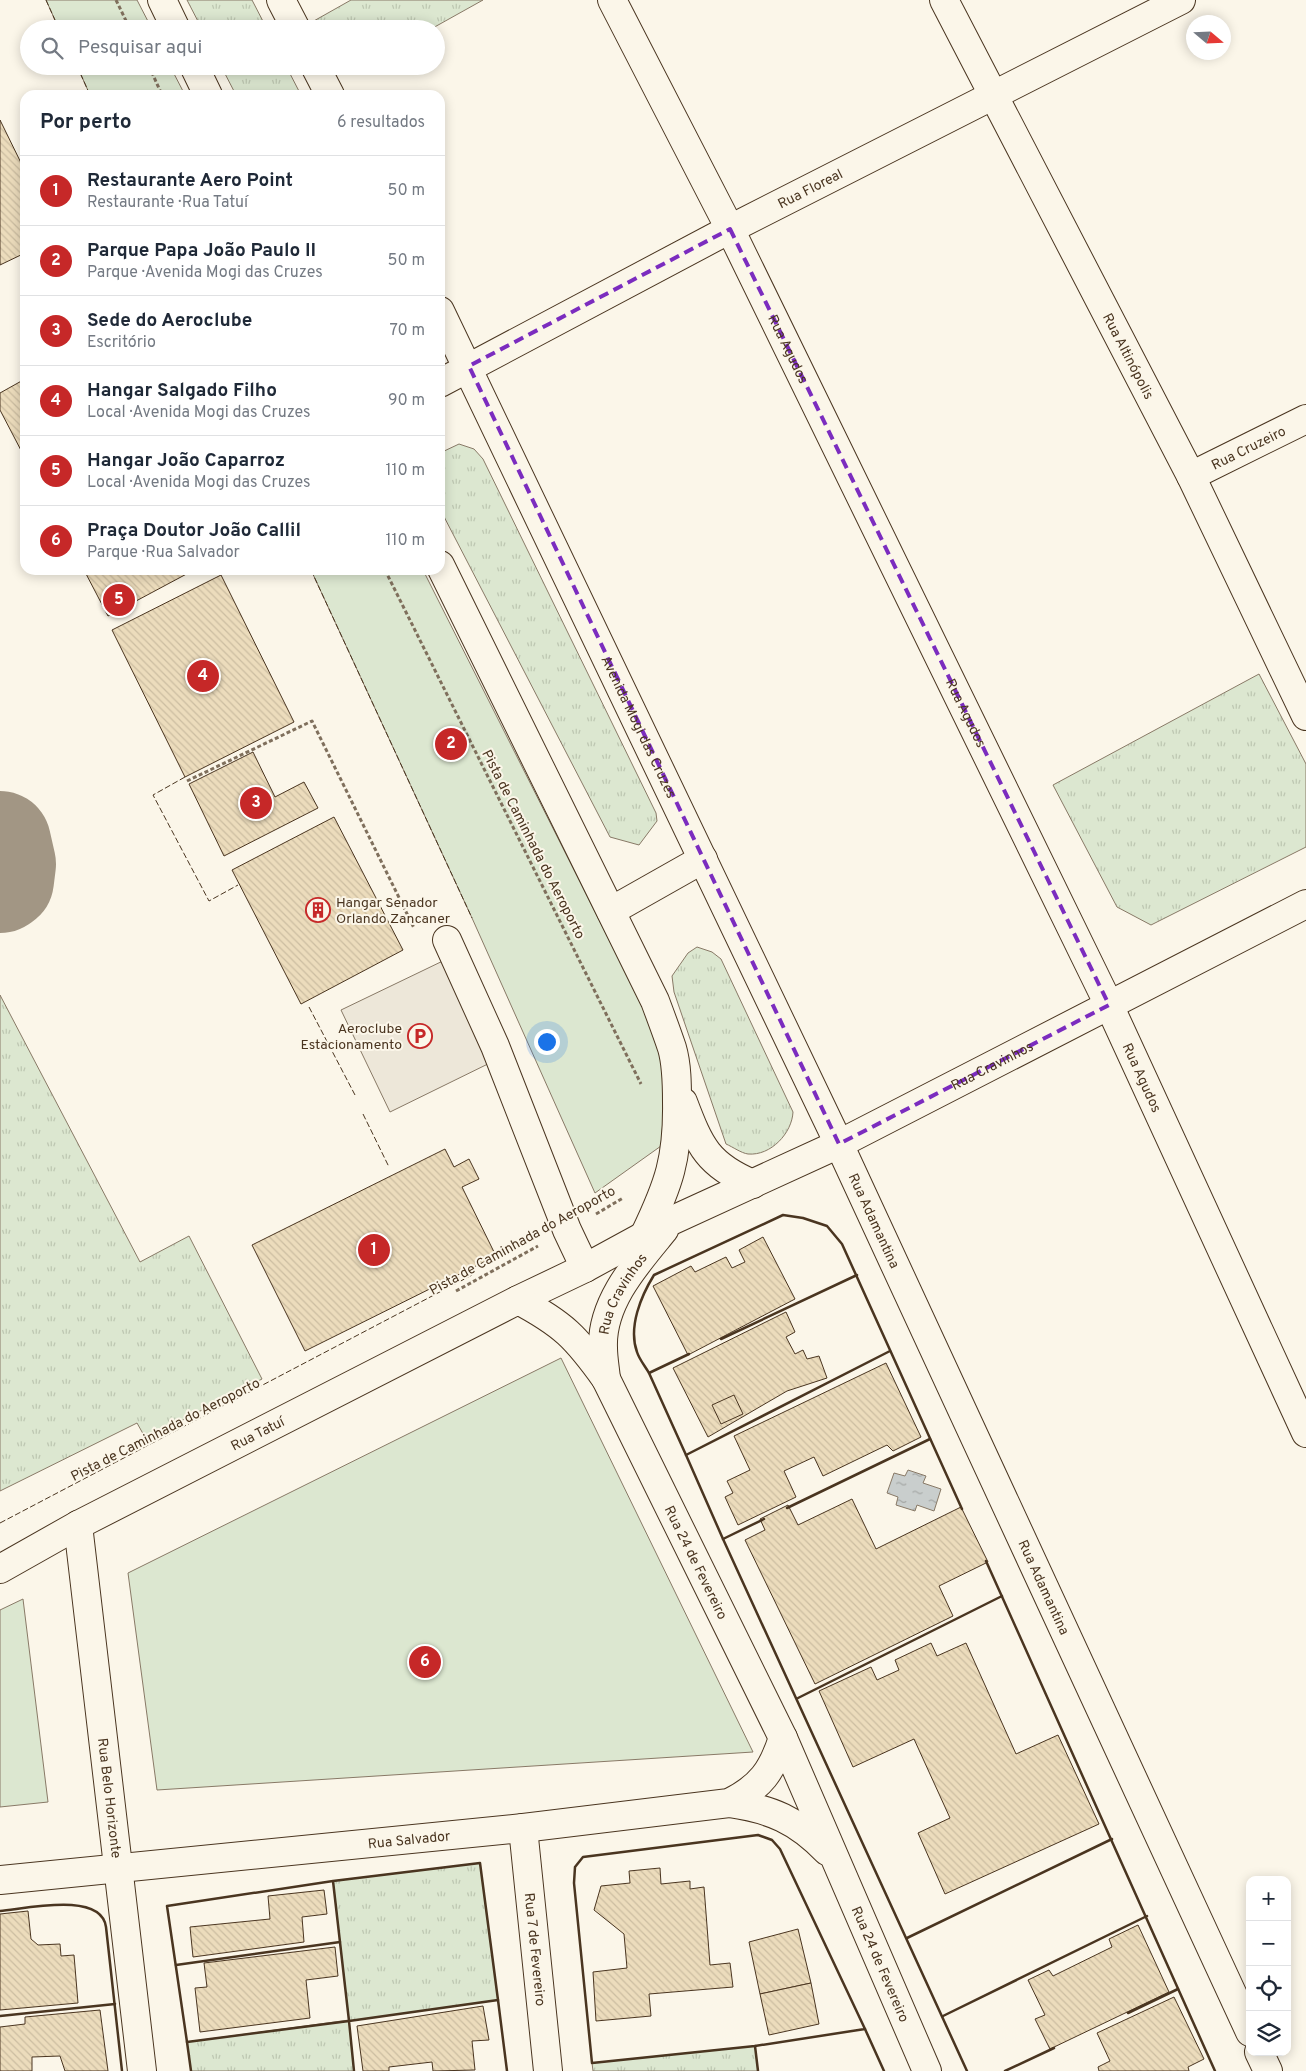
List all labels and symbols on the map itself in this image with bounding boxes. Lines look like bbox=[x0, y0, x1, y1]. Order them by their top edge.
north arrow bbox=[1186, 15, 1231, 60]
street label: Rua Floreal bbox=[775, 166, 846, 213]
street label: Rua Altinópolis bbox=[1098, 311, 1157, 403]
street label: Rua Agudos bbox=[763, 312, 811, 387]
street label: Rua Cruzeiro bbox=[1209, 423, 1289, 475]
pin: 5 bbox=[103, 581, 135, 619]
street label: Avenida Mogi das Cruzes bbox=[596, 653, 679, 801]
pin: 4 bbox=[187, 657, 219, 695]
street label: Rua Agudos bbox=[941, 676, 989, 751]
pin: 2 bbox=[435, 725, 467, 763]
street label: Pista de Caminhada do Aeroporto bbox=[477, 747, 588, 942]
pin: 3 bbox=[240, 784, 272, 822]
place label: Hangar Senador Orlando Zancaner bbox=[336, 895, 451, 928]
building icon: Hangar Senador Orlando Zancaner bbox=[305, 897, 331, 923]
place label: Aeroclube Estacionamento bbox=[301, 1021, 402, 1054]
parking icon: Aeroclube Estacionamento bbox=[407, 1023, 433, 1049]
your location bbox=[534, 1029, 560, 1055]
street label: Rua Cravinhos bbox=[949, 1039, 1037, 1095]
street label: Rua Agudos bbox=[1118, 1041, 1164, 1115]
street label: Rua Adamantina bbox=[844, 1171, 902, 1272]
street label: Pista de Caminhada do Aeroporto bbox=[427, 1183, 619, 1300]
pin: 1 bbox=[358, 1231, 390, 1269]
street label: Rua Cravinhos bbox=[596, 1250, 652, 1336]
street label: Pista de Caminhada do Aeroporto bbox=[68, 1375, 263, 1486]
street label: Rua Tatuí bbox=[228, 1413, 289, 1455]
street label: Rua 24 de Fevereiro bbox=[660, 1503, 730, 1623]
street label: Rua Adamantina bbox=[1013, 1537, 1072, 1638]
pin: 6 bbox=[409, 1643, 441, 1681]
street label: Rua Belo Horizonte bbox=[93, 1737, 124, 1859]
street label: Rua Salvador bbox=[367, 1828, 452, 1853]
street label: Rua 7 de Fevereiro bbox=[520, 1892, 548, 2007]
street label: Rua 24 de Fevereiro bbox=[847, 1904, 912, 2025]

